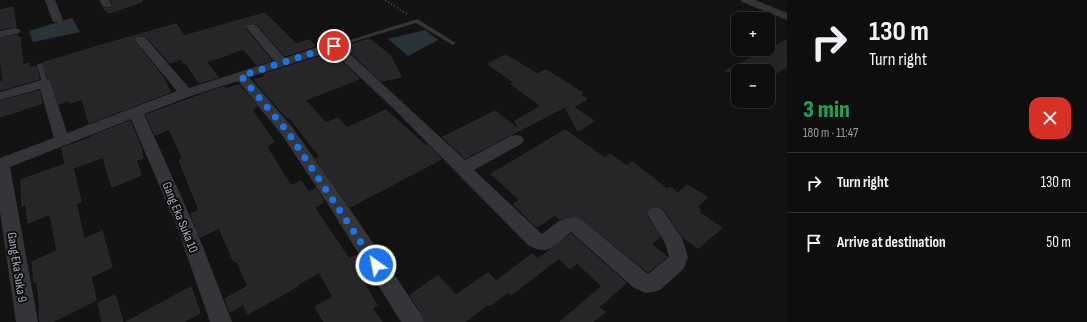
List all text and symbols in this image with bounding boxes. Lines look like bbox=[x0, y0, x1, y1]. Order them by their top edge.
map controls bbox=[731, 12, 775, 108]
button: + bbox=[731, 12, 775, 56]
text: 130 m bbox=[869, 15, 929, 48]
icon: right bbox=[803, 16, 855, 68]
pin bbox=[317, 29, 351, 63]
icon: arrive bbox=[323, 35, 345, 57]
text: Turn right bbox=[869, 49, 927, 70]
button: − bbox=[731, 64, 775, 108]
text: 3 min bbox=[803, 95, 850, 124]
button: close bbox=[1029, 97, 1071, 139]
text: 180 m · 11:47 bbox=[803, 125, 858, 141]
icon: right bbox=[803, 172, 825, 194]
text: Turn right bbox=[837, 173, 889, 192]
text: 130 m bbox=[1041, 173, 1071, 192]
street label: Gang Eka Suka 10 bbox=[159, 180, 202, 255]
street label: Gang Eka Suka 9 bbox=[4, 231, 30, 303]
icon: arrive bbox=[803, 232, 825, 254]
text: Arrive at destination bbox=[837, 233, 946, 252]
text: 50 m bbox=[1046, 233, 1071, 252]
position arrow bbox=[355, 244, 397, 286]

